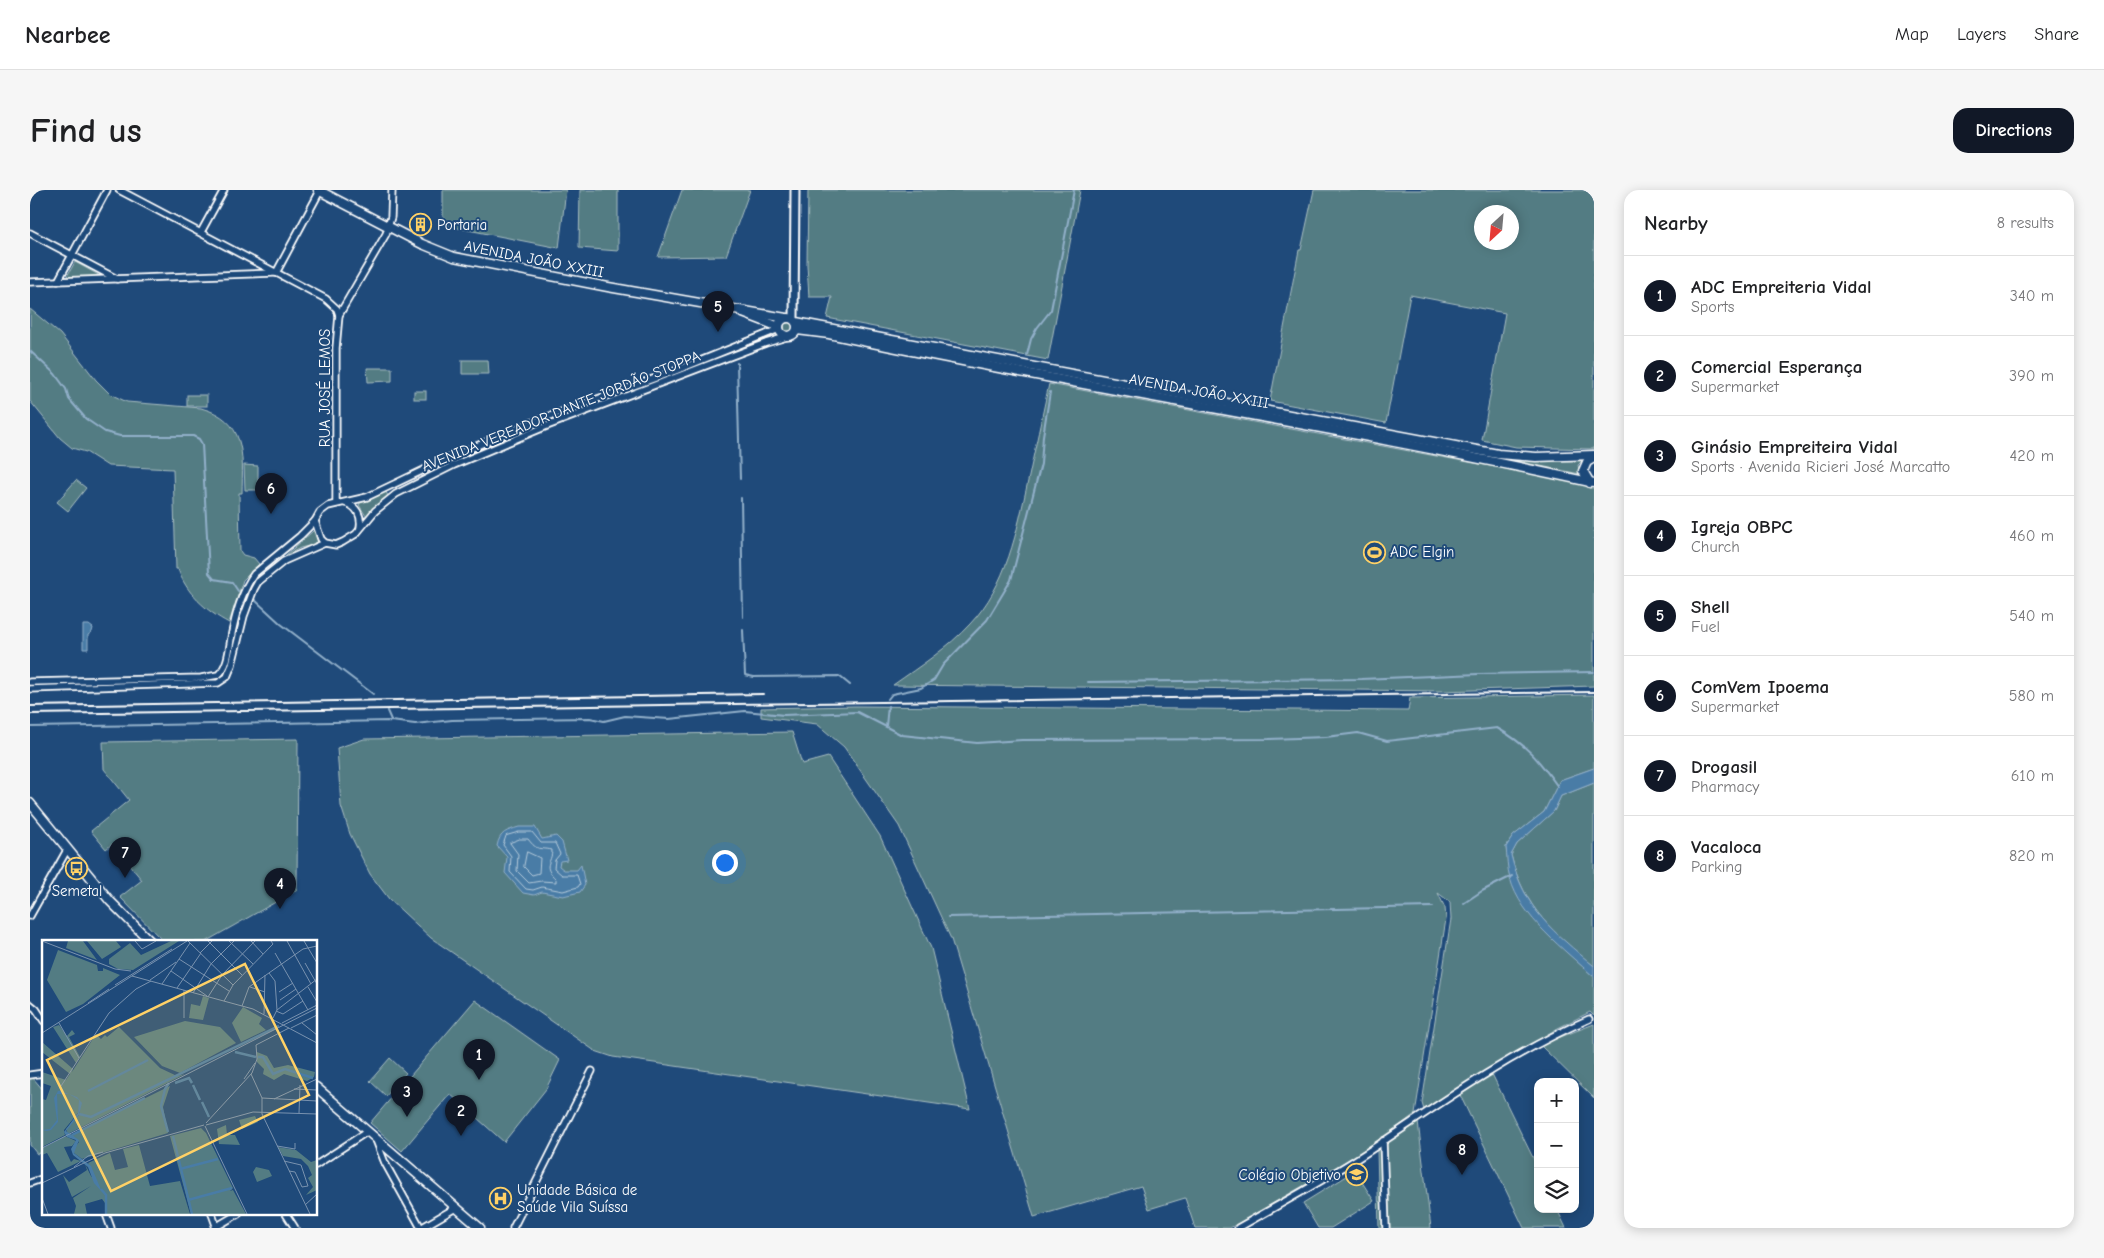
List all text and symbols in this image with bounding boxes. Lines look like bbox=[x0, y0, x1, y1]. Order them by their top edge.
text: Nearbee bbox=[25, 21, 110, 49]
text: Map bbox=[1895, 24, 1929, 45]
text: Layers bbox=[1957, 24, 2006, 45]
text: Share bbox=[2034, 24, 2079, 45]
button: Directions bbox=[1953, 108, 2074, 153]
text: Find us bbox=[30, 110, 142, 151]
north arrow bbox=[1474, 205, 1519, 250]
text: Nearby bbox=[1644, 211, 1708, 235]
building icon: Portaria bbox=[409, 213, 433, 237]
text: 8 results bbox=[1997, 214, 2054, 232]
place label: Portaria bbox=[437, 216, 487, 234]
street label: AVENIDA JOÃO XXIII bbox=[463, 237, 606, 281]
text: ADC Empreiteria Vidal bbox=[1691, 276, 1872, 298]
text: 1 bbox=[1657, 287, 1663, 305]
text: 340 m bbox=[2010, 287, 2054, 305]
pin: 5 bbox=[702, 291, 734, 332]
text: Sports bbox=[1691, 298, 1734, 316]
street label: RUA JOSÉ LEMOS bbox=[315, 329, 334, 447]
street label: AVENIDA VEREADOR DANTE JORDÃO STOPPA bbox=[419, 347, 703, 475]
text: Comercial Esperança bbox=[1691, 356, 1862, 378]
text: 2 bbox=[1656, 367, 1664, 385]
text: 390 m bbox=[2009, 367, 2054, 385]
street label: AVENIDA JOÃO XXIII bbox=[1127, 370, 1271, 412]
text: Supermarket bbox=[1691, 378, 1779, 396]
text: Ginásio Empreiteira Vidal bbox=[1691, 436, 1898, 458]
text: 3 bbox=[1656, 447, 1664, 465]
text: 420 m bbox=[2010, 447, 2054, 465]
text: Sports · Avenida Ricieri José Marcatto bbox=[1691, 458, 1950, 476]
pin: 6 bbox=[255, 473, 287, 514]
text: Igreja OBPC bbox=[1691, 516, 1793, 538]
text: 4 bbox=[1656, 527, 1664, 545]
text: 460 m bbox=[2009, 527, 2054, 545]
text: Church bbox=[1691, 538, 1740, 556]
sports icon: ADC Elgin bbox=[1362, 540, 1386, 564]
place label: ADC Elgin bbox=[1390, 543, 1454, 561]
text: Shell bbox=[1691, 596, 1730, 618]
text: 5 bbox=[1656, 607, 1664, 625]
text: 540 m bbox=[2009, 607, 2054, 625]
text: Fuel bbox=[1691, 618, 1720, 636]
text: ComVem Ipoema bbox=[1691, 676, 1829, 698]
text: 6 bbox=[1656, 687, 1664, 705]
text: 580 m bbox=[2009, 687, 2054, 705]
text: Supermarket bbox=[1691, 698, 1779, 716]
text: Drogasil bbox=[1691, 756, 1757, 778]
text: 7 bbox=[1656, 767, 1664, 785]
text: 610 m bbox=[2011, 767, 2054, 785]
text: Pharmacy bbox=[1691, 778, 1760, 796]
text: Vacaloca bbox=[1691, 836, 1762, 858]
pin: 7 bbox=[109, 837, 141, 878]
text: 8 bbox=[1656, 847, 1664, 865]
text: 820 m bbox=[2009, 847, 2054, 865]
your location bbox=[712, 850, 738, 876]
bus stop icon: Semetal bbox=[65, 856, 89, 880]
text: Parking bbox=[1691, 858, 1743, 876]
pin: 4 bbox=[264, 868, 296, 909]
place label: Semetal bbox=[52, 882, 102, 900]
inset map bbox=[42, 940, 318, 1216]
pin: 1 bbox=[463, 1039, 495, 1080]
pin: 3 bbox=[391, 1076, 423, 1117]
map controls bbox=[1534, 1078, 1579, 1213]
button: + bbox=[1534, 1078, 1579, 1123]
pin: 2 bbox=[445, 1095, 477, 1136]
button: − bbox=[1534, 1123, 1579, 1168]
pin: 8 bbox=[1446, 1134, 1478, 1175]
school or university icon: Colégio Objetivo bbox=[1345, 1163, 1369, 1187]
place label: Colégio Objetivo bbox=[1239, 1166, 1341, 1184]
button: layers bbox=[1534, 1168, 1579, 1213]
place label: Unidade Básica de Saúde Vila Suíssa bbox=[517, 1181, 638, 1216]
hospital icon: Unidade Básica de Saúde Vila Suíssa bbox=[489, 1187, 513, 1211]

